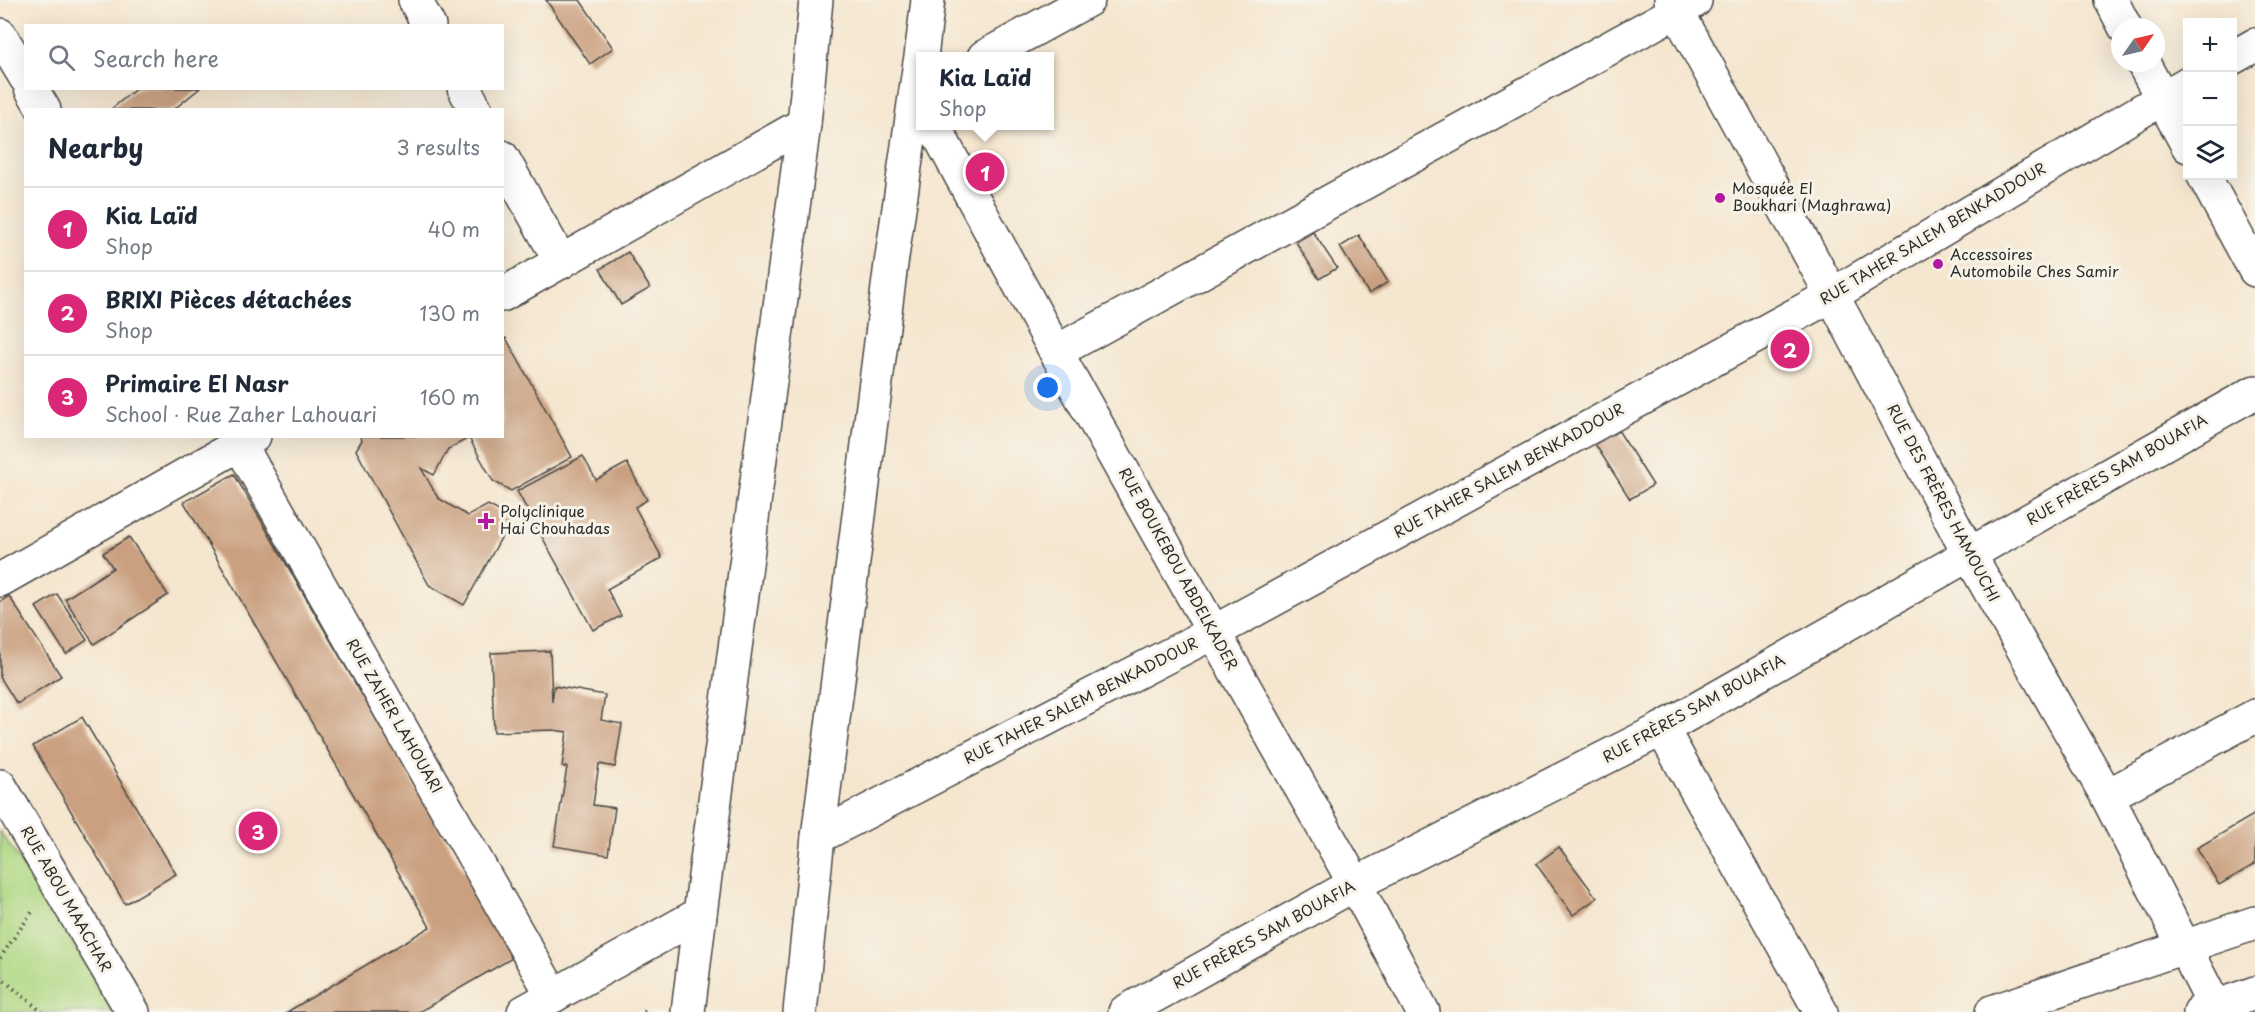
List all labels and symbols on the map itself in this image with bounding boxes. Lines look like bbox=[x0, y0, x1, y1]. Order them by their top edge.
north arrow bbox=[2111, 18, 2165, 72]
pin: 1 bbox=[966, 150, 1004, 195]
street label: RUE TAHER SALEM BENKADDOUR bbox=[1815, 156, 2050, 310]
place label: Mosquée El Boukhari (Maghrawa) bbox=[1732, 176, 1891, 216]
marker: Mosquée El Boukhari (Maghrawa) bbox=[1713, 191, 1727, 205]
place label: Accessoires Automobile Ches Samir bbox=[1950, 242, 2119, 282]
marker: Accessoires Automobile Ches Samir bbox=[1931, 257, 1945, 271]
pin: 2 bbox=[1770, 326, 1810, 372]
your location bbox=[1033, 373, 1062, 402]
street label: RUE TAHER SALEM BENKADDOUR bbox=[1389, 396, 1628, 543]
street label: RUE DES FRÈRES HAMOUCHI bbox=[1882, 399, 2006, 605]
street label: RUE FRÈRES SAM BOUAFIA bbox=[2021, 407, 2211, 530]
street label: RUE BOUKEBOU ABDELKADER bbox=[1114, 463, 1245, 674]
place label: Polyclinique Hai Chouhadas bbox=[500, 499, 610, 539]
marker: Polyclinique Hai Chouhadas bbox=[477, 512, 495, 530]
street label: RUE TAHER SALEM BENKADDOUR bbox=[959, 630, 1202, 769]
street label: RUE ZAHER LAHOUARI bbox=[342, 634, 449, 797]
street label: RUE FRÈRES SAM BOUAFIA bbox=[1598, 648, 1789, 768]
pin: 3 bbox=[238, 808, 278, 854]
street label: RUE ABOU MAACHAR bbox=[16, 821, 119, 976]
street label: RUE FRÈRES SAM BOUAFIA bbox=[1168, 874, 1359, 994]

